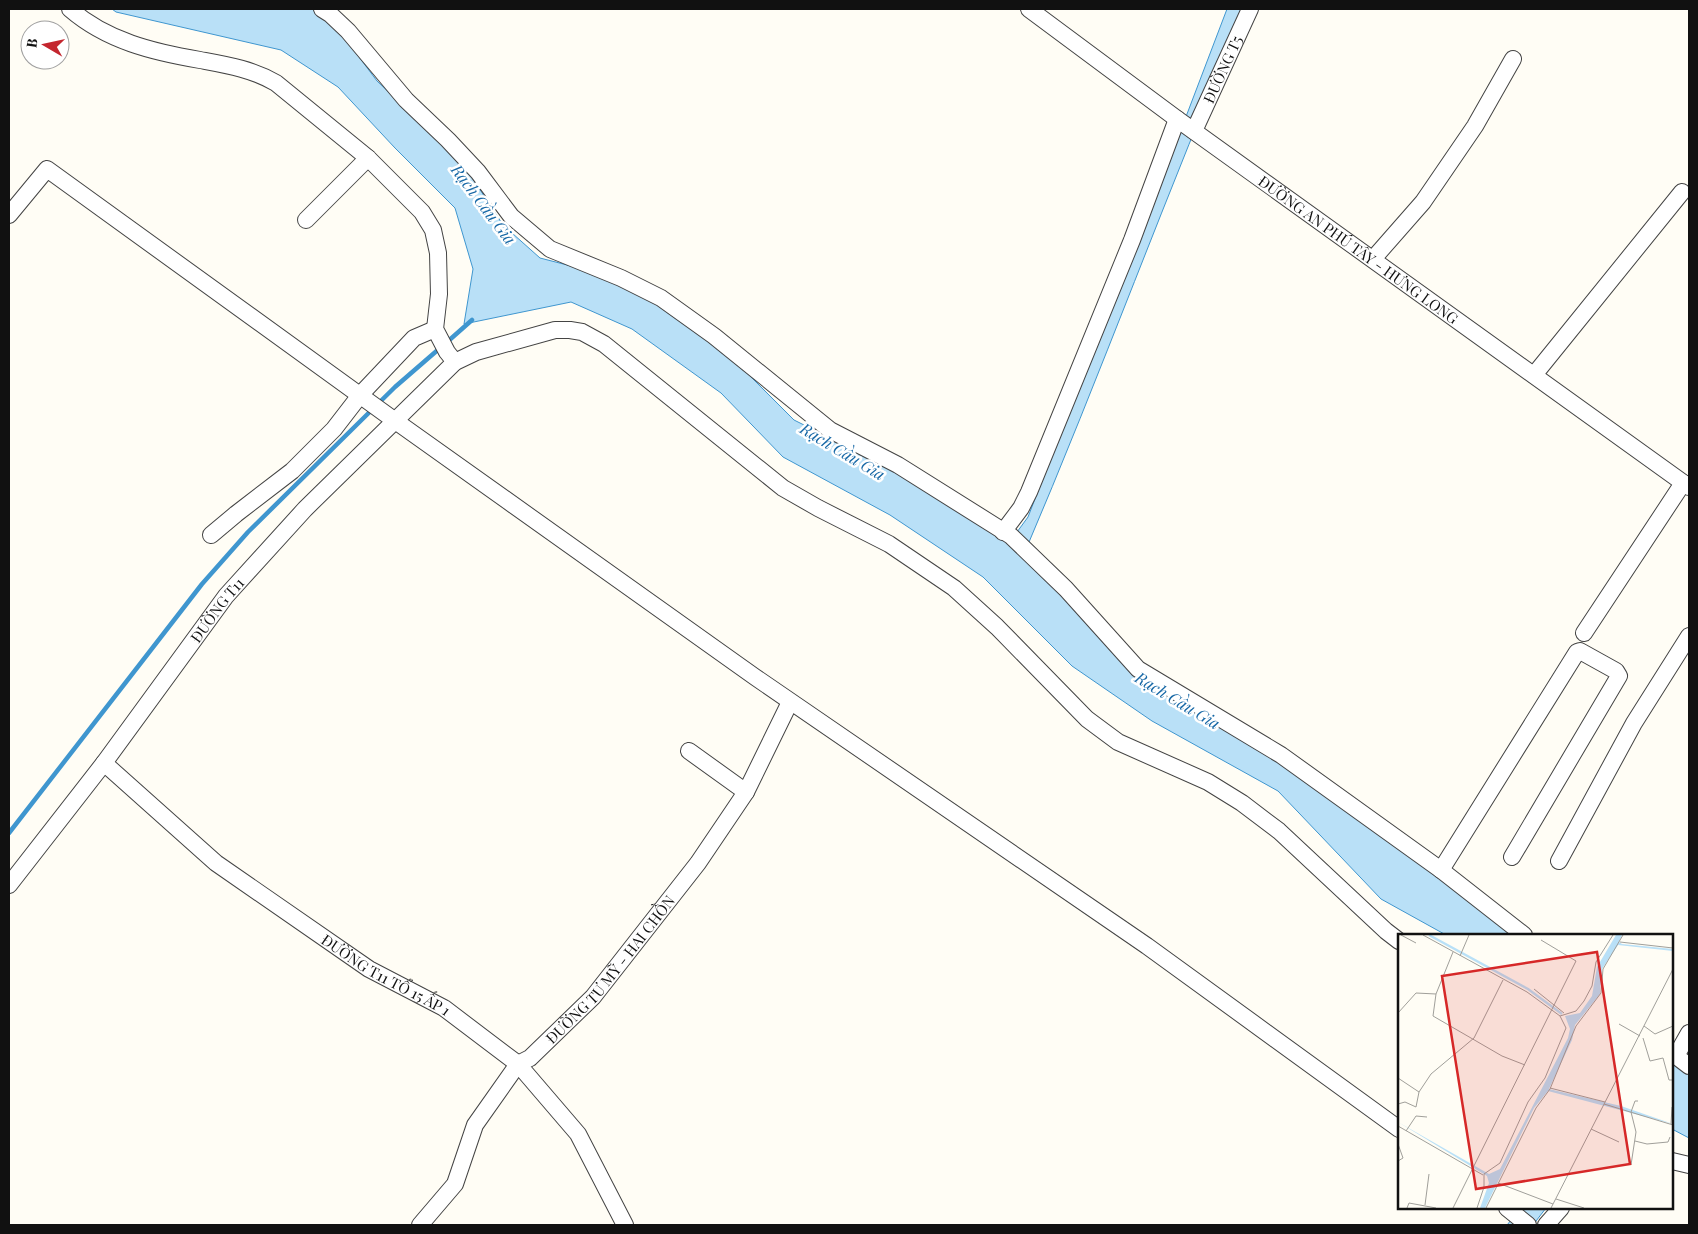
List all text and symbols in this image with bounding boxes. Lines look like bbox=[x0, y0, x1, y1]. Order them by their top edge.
north arrow bbox=[20, 20, 70, 70]
street label: ĐƯỜNG T5 bbox=[1198, 32, 1246, 106]
text: B bbox=[22, 37, 42, 49]
water label: Rạch Cầu Gia bbox=[446, 158, 523, 248]
street label: ĐƯỜNG AN PHÚ TÂY - HƯNG LONG bbox=[1255, 171, 1463, 328]
water label: Rạch Cầu Gia bbox=[796, 415, 890, 485]
street label: ĐƯỜNG T11 bbox=[186, 573, 249, 646]
water label: Rạch Cầu Gia bbox=[1131, 664, 1225, 734]
street label: ĐƯỜNG TƯ MỸ - HAI CHỒN bbox=[541, 891, 679, 1048]
street label: ĐƯỜNG T11 TỔ 15 ẤP 1 bbox=[318, 929, 455, 1020]
inset map bbox=[1398, 934, 1673, 1209]

